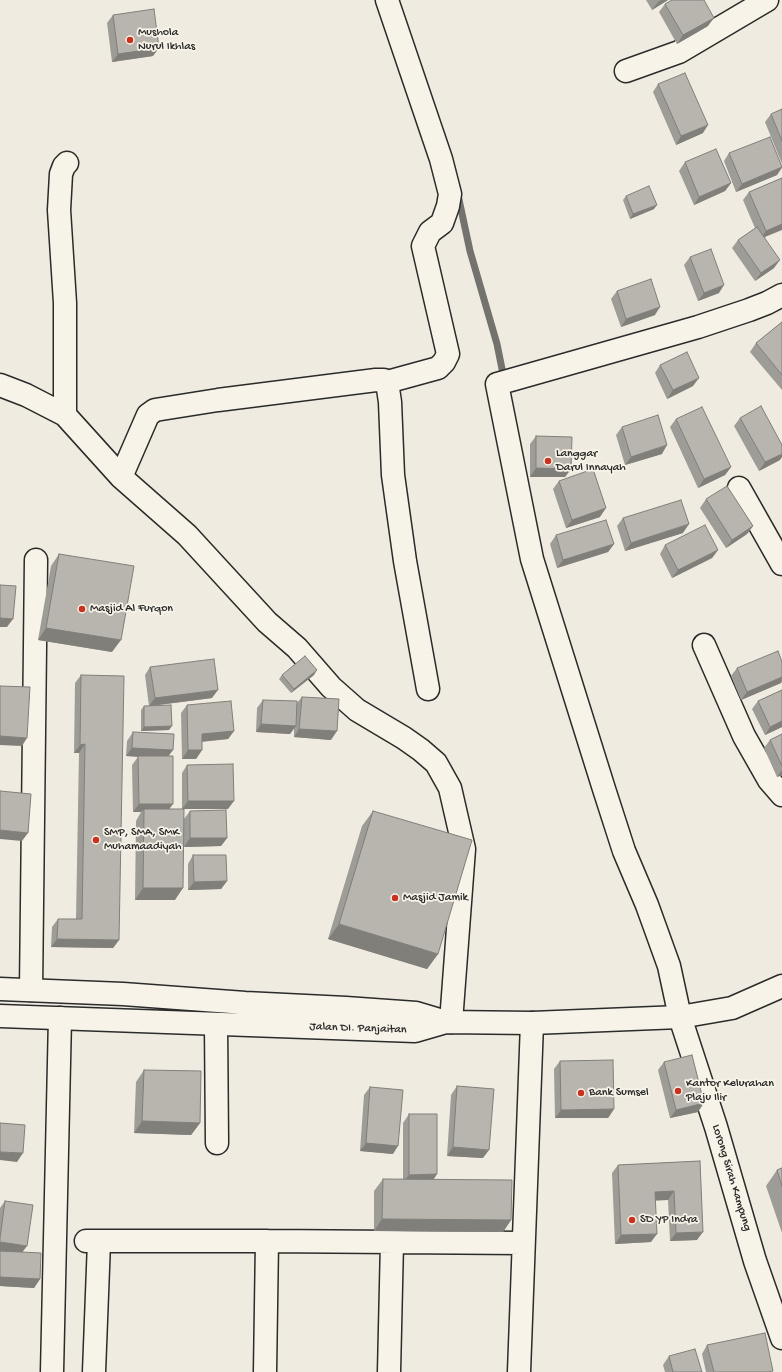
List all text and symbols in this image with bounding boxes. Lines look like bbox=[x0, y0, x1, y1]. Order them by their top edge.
place label: Mushola Nurul Ikhlas bbox=[138, 26, 195, 54]
marker: Mushola Nurul Ikhlas bbox=[125, 35, 135, 45]
place label: Langgar Darul Innayah bbox=[556, 447, 626, 475]
marker: Langgar Darul Innayah bbox=[543, 456, 553, 466]
place label: Masjid Al Furqon bbox=[90, 602, 173, 616]
marker: Masjid Al Furqon bbox=[77, 604, 87, 614]
place label: SMP, SMA, SMK Muhamaadiyah bbox=[104, 826, 182, 854]
marker: SMP, SMA, SMK Muhamaadiyah bbox=[91, 835, 101, 845]
place label: Masjid Jamik bbox=[403, 891, 468, 905]
marker: Masjid Jamik bbox=[390, 893, 400, 903]
street label: Jalan DI. Panjaitan bbox=[309, 1020, 407, 1038]
place label: Kantor Kelurahan Plaju Ilir bbox=[686, 1077, 774, 1105]
place label: Bank Sumsel bbox=[589, 1086, 649, 1100]
marker: Kantor Kelurahan Plaju Ilir bbox=[673, 1086, 683, 1096]
marker: Bank Sumsel bbox=[576, 1088, 586, 1098]
street label: Lorong Sirah Kampung bbox=[708, 1123, 754, 1233]
place label: SD YP Indra bbox=[640, 1213, 698, 1227]
marker: SD YP Indra bbox=[627, 1215, 637, 1225]

